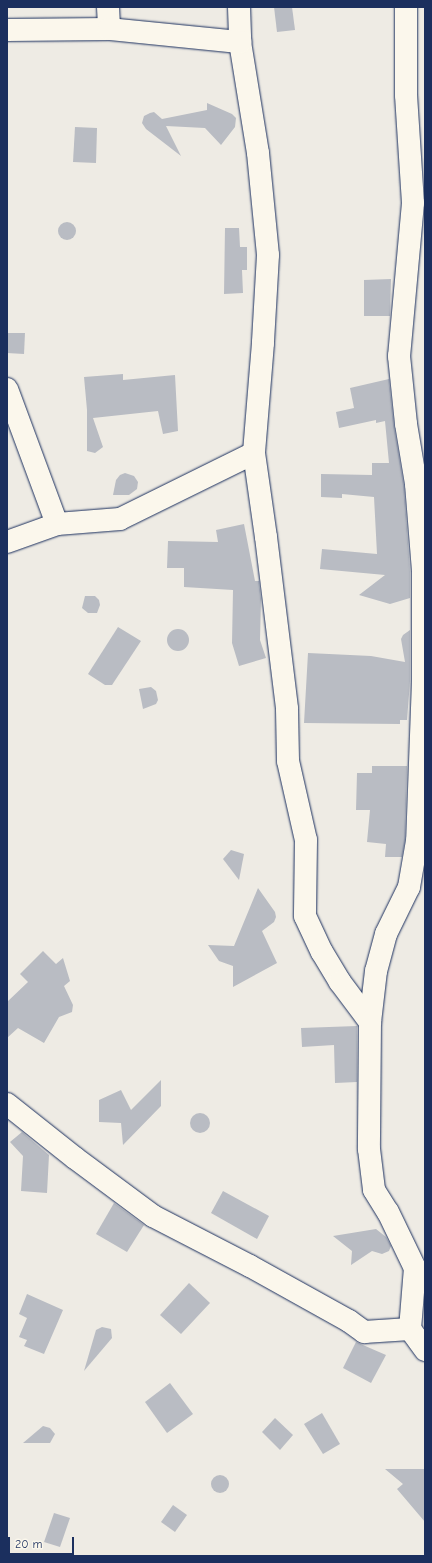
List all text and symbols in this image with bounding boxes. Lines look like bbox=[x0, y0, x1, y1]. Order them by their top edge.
scale bar bbox=[10, 1529, 76, 1555]
text: 20 m bbox=[15, 1537, 43, 1551]

